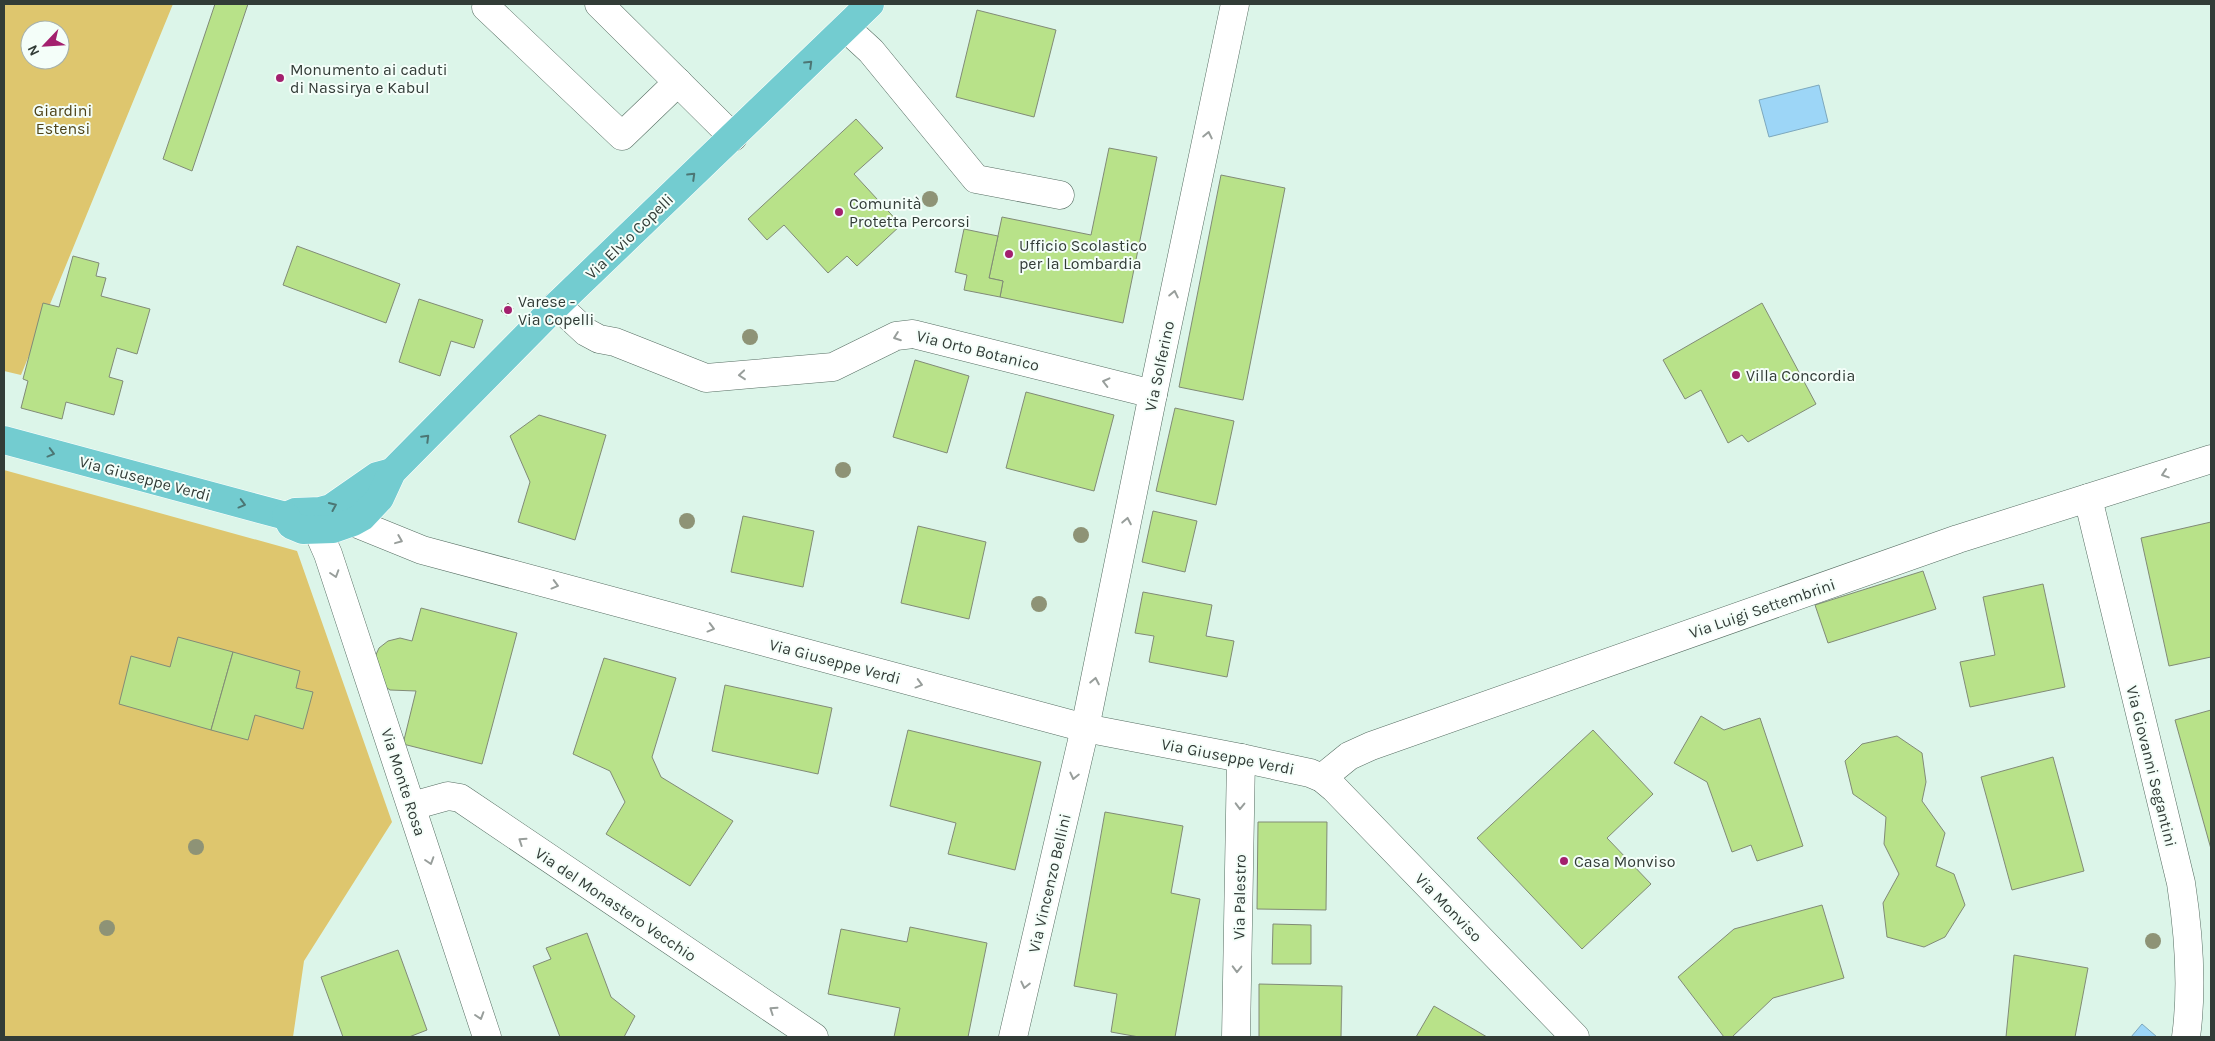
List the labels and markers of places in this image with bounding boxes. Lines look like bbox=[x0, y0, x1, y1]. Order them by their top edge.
place label: Monumento ai caduti di Nassirya e Kabul bbox=[290, 60, 447, 97]
marker: Monumento ai caduti di Nassirya e Kabul bbox=[274, 72, 286, 84]
place label: Comunità Protetta Percorsi bbox=[849, 194, 970, 231]
marker: Comunità Protetta Percorsi bbox=[833, 206, 845, 218]
place label: Ufficio Scolastico per la Lombardia bbox=[1019, 236, 1147, 273]
marker: Ufficio Scolastico per la Lombardia bbox=[1003, 248, 1015, 260]
place label: Varese - Via Copelli bbox=[518, 292, 594, 329]
marker: Varese - Via Copelli bbox=[502, 304, 514, 316]
place label: Villa Concordia bbox=[1746, 366, 1855, 385]
marker: Villa Concordia bbox=[1730, 369, 1742, 381]
place label: Casa Monviso bbox=[1574, 852, 1676, 871]
marker: Casa Monviso bbox=[1558, 855, 1570, 867]

